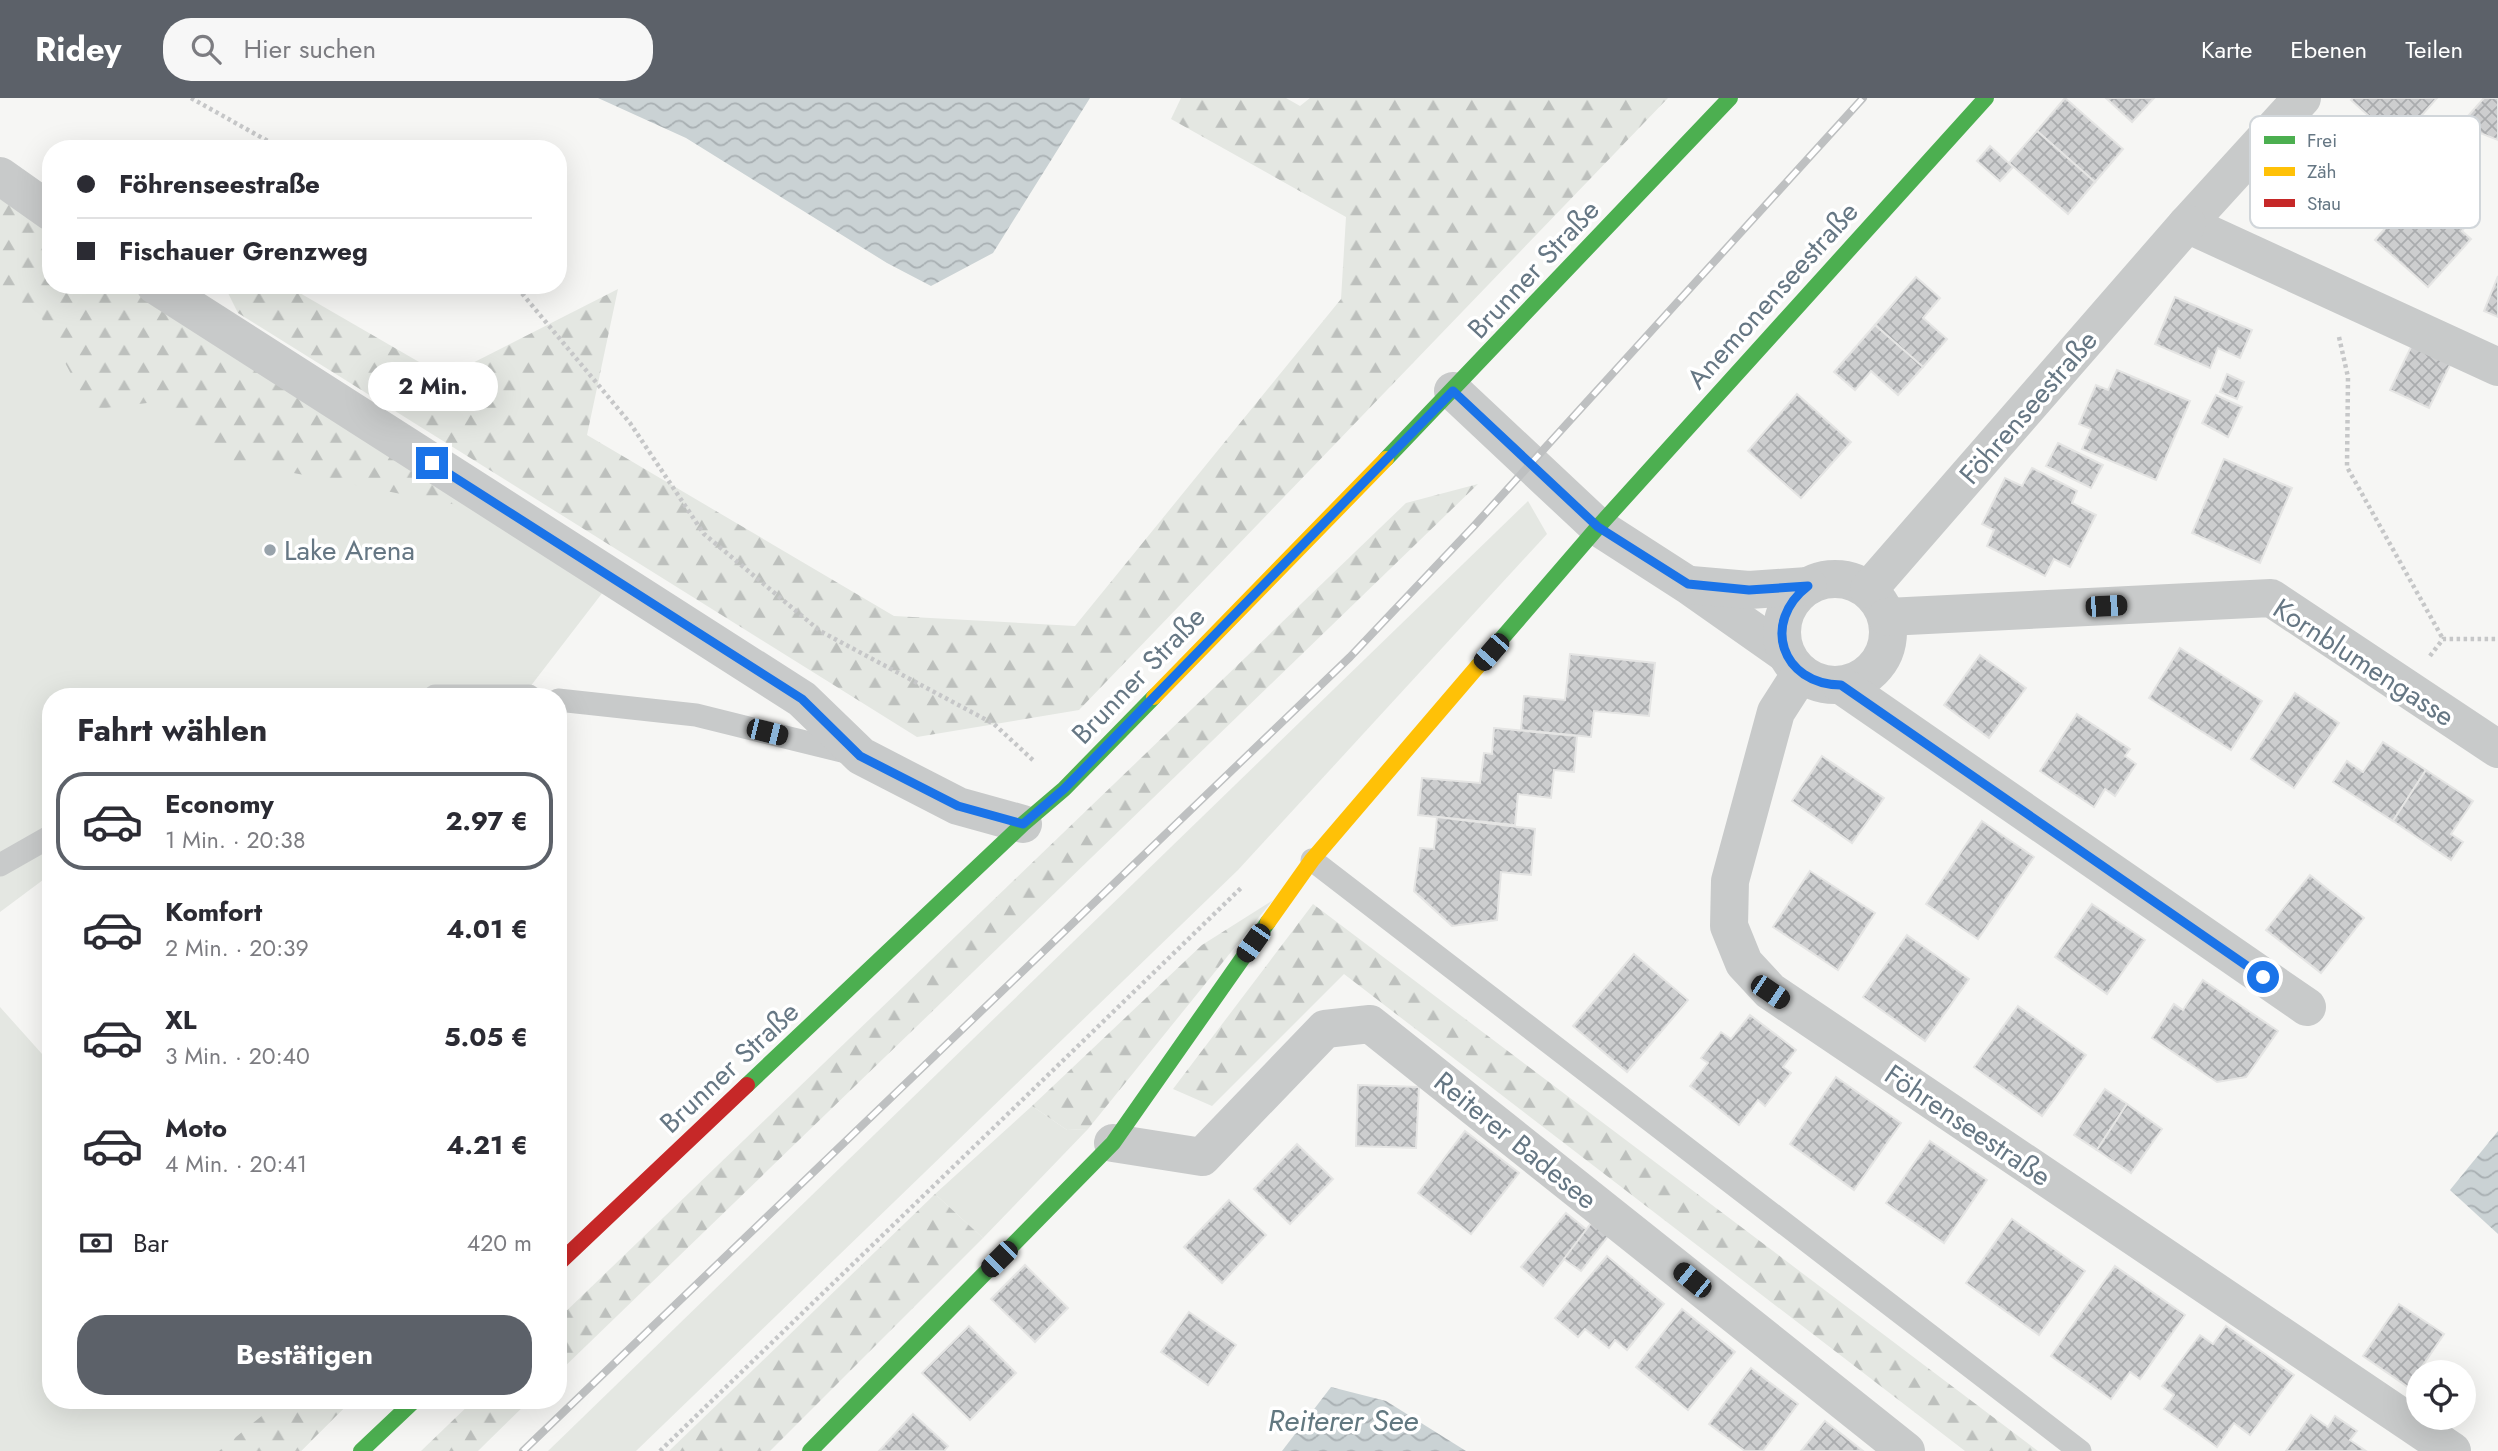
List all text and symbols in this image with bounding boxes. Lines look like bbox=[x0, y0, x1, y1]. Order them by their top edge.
search box bbox=[163, 18, 653, 81]
text: Ridey bbox=[35, 26, 121, 73]
icon: search bbox=[187, 30, 225, 68]
text: Hier suchen bbox=[243, 30, 376, 68]
text: Karte bbox=[2201, 32, 2252, 67]
text: Ebenen bbox=[2290, 32, 2367, 67]
text: Teilen bbox=[2405, 32, 2463, 67]
legend bbox=[2250, 116, 2480, 228]
text: Frei bbox=[2307, 127, 2337, 154]
text: Zäh bbox=[2307, 158, 2337, 185]
text: Föhrenseestraße bbox=[119, 165, 320, 203]
text: Stau bbox=[2307, 190, 2341, 217]
street label: Brunner Straße bbox=[1458, 191, 1609, 348]
street label: Anemonenseestraße bbox=[1677, 192, 1868, 398]
text: Fischauer Grenzweg bbox=[119, 232, 368, 270]
street label: Föhrenseestraße bbox=[1950, 321, 2107, 494]
callout: 2 Min. bbox=[367, 362, 497, 410]
text: 2 Min. bbox=[398, 369, 468, 403]
route end bbox=[416, 447, 448, 479]
place label: Lake Arena bbox=[284, 530, 415, 571]
marker: Lake Arena bbox=[262, 542, 278, 558]
street label: Kornblumengasse bbox=[2265, 588, 2463, 737]
car bbox=[2085, 594, 2128, 618]
street label: Brunner Straße bbox=[1062, 597, 1215, 753]
car bbox=[1470, 629, 1513, 675]
text: Fahrt wählen bbox=[77, 707, 267, 753]
car bbox=[745, 717, 790, 747]
text: Economy bbox=[165, 785, 274, 823]
icon: car bbox=[81, 790, 144, 853]
text: 2.97 € bbox=[445, 802, 528, 840]
text: 1 Min. · 20:38 bbox=[165, 823, 305, 857]
text: Komfort bbox=[165, 893, 262, 931]
icon: car bbox=[81, 898, 144, 961]
text: 4.01 € bbox=[446, 910, 528, 948]
car bbox=[1233, 920, 1274, 966]
text: 2 Min. · 20:39 bbox=[165, 931, 309, 965]
route start bbox=[2247, 961, 2279, 993]
car bbox=[1747, 972, 1794, 1012]
street label: Brunner Straße bbox=[651, 992, 808, 1143]
text: XL bbox=[165, 1001, 197, 1039]
icon: car bbox=[81, 1006, 144, 1069]
text: 5.05 € bbox=[444, 1018, 528, 1056]
text: 3 Min. · 20:40 bbox=[165, 1039, 310, 1073]
street label: Föhrenseestraße bbox=[1876, 1054, 2059, 1196]
street label: Reiterer Badesee bbox=[1425, 1062, 1606, 1219]
text: Moto bbox=[165, 1109, 227, 1147]
icon: car bbox=[81, 1114, 144, 1177]
text: 4.21 € bbox=[446, 1126, 528, 1164]
text: 4 Min. · 20:41 bbox=[165, 1147, 307, 1181]
icon: cash bbox=[77, 1224, 115, 1262]
text: Bar bbox=[133, 1224, 169, 1262]
text: 420 m bbox=[467, 1226, 532, 1260]
car bbox=[977, 1237, 1022, 1281]
car bbox=[1670, 1259, 1715, 1301]
button: Bestätigen bbox=[77, 1315, 532, 1395]
map controls bbox=[2406, 1360, 2476, 1430]
button: locate bbox=[2406, 1360, 2476, 1430]
water label: Reiterer See bbox=[1268, 1399, 1418, 1442]

